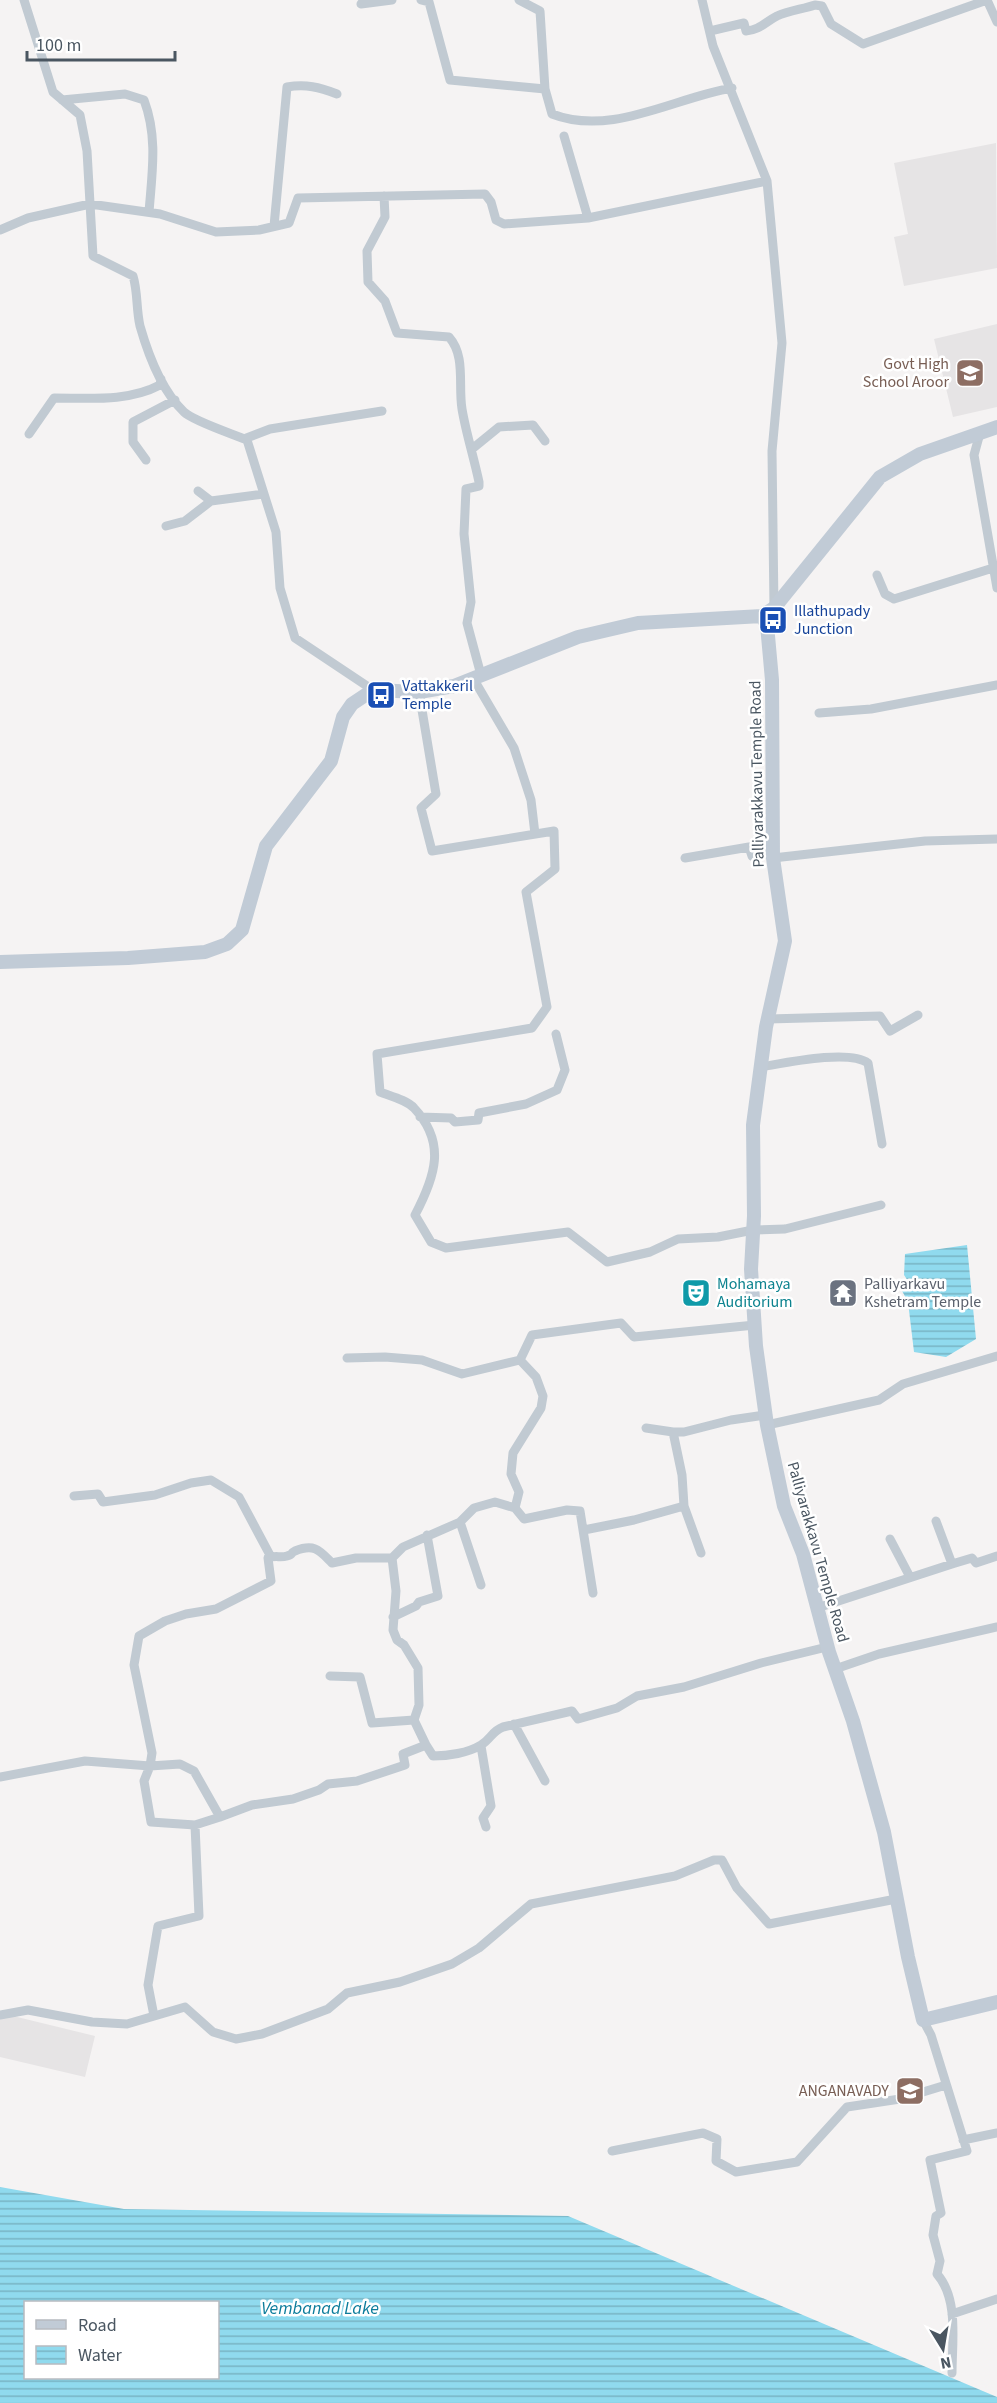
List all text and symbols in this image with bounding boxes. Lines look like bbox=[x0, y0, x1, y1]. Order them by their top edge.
scale bar bbox=[27, 24, 176, 62]
text: 100 m bbox=[36, 33, 81, 58]
place label: Govt High School Aroor bbox=[863, 353, 949, 393]
school or university icon: Govt High School Aroor bbox=[954, 357, 986, 389]
place label: Illathupady Junction bbox=[794, 600, 871, 640]
bus stop icon: Illathupady Junction bbox=[757, 604, 789, 636]
place label: Vattakkeril Temple bbox=[402, 675, 473, 715]
bus stop icon: Vattakkeril Temple bbox=[365, 679, 397, 711]
street label: Palliyarakkavu Temple Road bbox=[744, 680, 770, 868]
place label: Mohamaya Auditorium bbox=[717, 1273, 792, 1313]
place label: Palliyarkavu Kshetram Temple bbox=[864, 1273, 981, 1313]
theatre icon: Mohamaya Auditorium bbox=[680, 1277, 712, 1309]
temple icon: Palliyarkavu Kshetram Temple bbox=[827, 1277, 859, 1309]
street label: Palliyarakkavu Temple Road bbox=[782, 1459, 854, 1645]
school or university icon: ANGANAVADY bbox=[894, 2075, 926, 2107]
place label: ANGANAVADY bbox=[799, 2080, 889, 2102]
water label: Vembanad Lake bbox=[261, 2296, 379, 2321]
legend bbox=[24, 2301, 219, 2379]
text: Road bbox=[78, 2313, 117, 2338]
north arrow bbox=[913, 2319, 973, 2379]
text: Water bbox=[78, 2343, 122, 2368]
text: N bbox=[938, 2351, 953, 2375]

